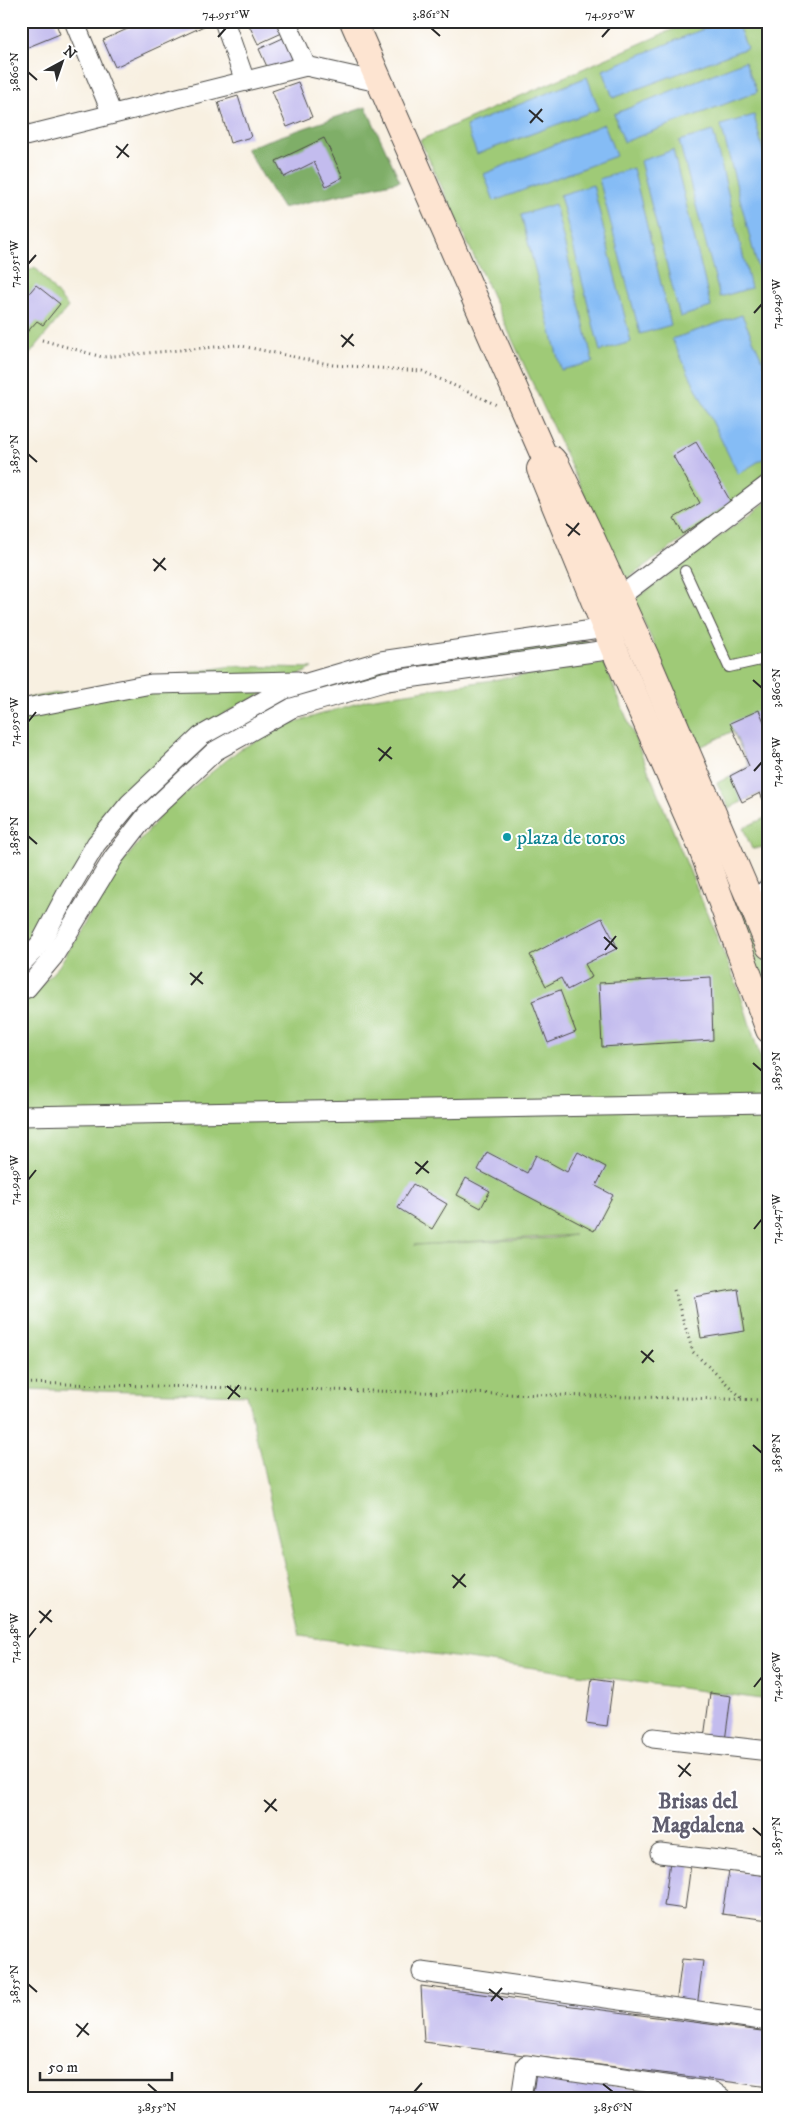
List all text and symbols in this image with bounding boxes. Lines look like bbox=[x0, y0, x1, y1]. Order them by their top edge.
text: 74.951°W bbox=[202, 7, 251, 22]
text: 3.861°N bbox=[412, 7, 450, 22]
text: 74.950°W bbox=[585, 7, 636, 22]
north arrow bbox=[38, 38, 88, 88]
text: N bbox=[60, 42, 80, 64]
text: 3.860°N bbox=[7, 52, 22, 92]
text: 74.951°W bbox=[7, 239, 22, 288]
text: 74.949°W bbox=[769, 278, 784, 329]
text: 3.859°N bbox=[7, 434, 22, 473]
text: 3.860°N bbox=[769, 668, 784, 708]
text: 74.950°W bbox=[7, 696, 22, 747]
text: 74.948°W bbox=[769, 736, 784, 787]
text: 3.858°N bbox=[7, 816, 22, 855]
place label: plaza de toros bbox=[516, 826, 626, 851]
marker: plaza de toros bbox=[501, 831, 513, 843]
text: 3.859°N bbox=[769, 1051, 784, 1090]
text: 74.949°W bbox=[7, 1154, 22, 1205]
text: 74.947°W bbox=[769, 1193, 784, 1244]
text: 3.858°N bbox=[769, 1433, 784, 1472]
text: 74.948°W bbox=[7, 1612, 22, 1663]
text: 74.946°W bbox=[769, 1651, 784, 1702]
district label: Brisas del Magdalena bbox=[652, 1789, 745, 1839]
text: 3.857°N bbox=[769, 1816, 784, 1856]
text: 3.855°N bbox=[7, 1964, 22, 2003]
scale bar bbox=[40, 2050, 172, 2082]
text: 50 m bbox=[48, 2058, 78, 2077]
text: 3.855°N bbox=[138, 2100, 177, 2115]
text: 74.946°W bbox=[389, 2100, 440, 2115]
text: 3.856°N bbox=[593, 2100, 633, 2115]

